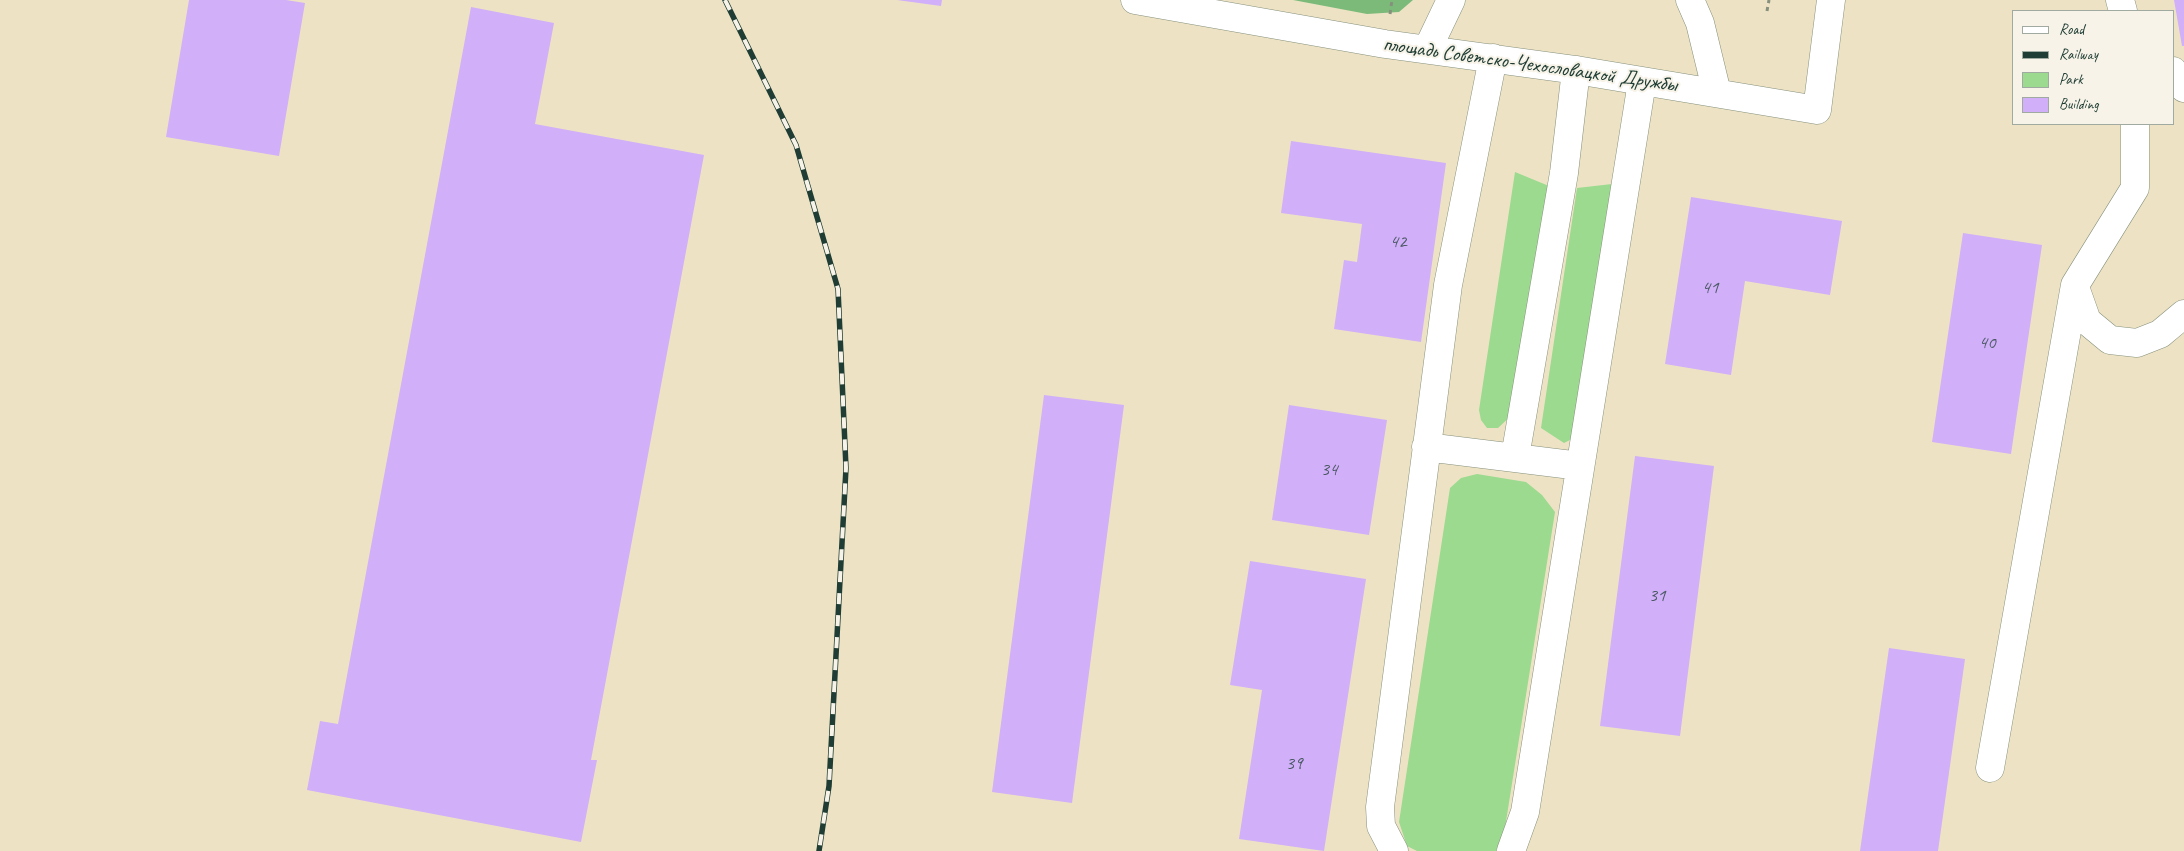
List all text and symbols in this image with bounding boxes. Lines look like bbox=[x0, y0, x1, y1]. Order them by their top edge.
legend bbox=[2012, 10, 2174, 125]
text: Road bbox=[2059, 20, 2084, 39]
street label: площадь Советско-Чехословацкой Дружбы bbox=[1381, 32, 1679, 98]
text: Railway bbox=[2059, 45, 2098, 64]
text: Park bbox=[2059, 70, 2083, 89]
text: Building bbox=[2059, 95, 2098, 114]
house number: 42 bbox=[1389, 231, 1407, 253]
house number: 41 bbox=[1701, 277, 1719, 299]
house number: 40 bbox=[1978, 332, 1996, 354]
house number: 34 bbox=[1320, 459, 1338, 481]
house number: 31 bbox=[1648, 585, 1666, 607]
house number: 39 bbox=[1285, 753, 1303, 775]

